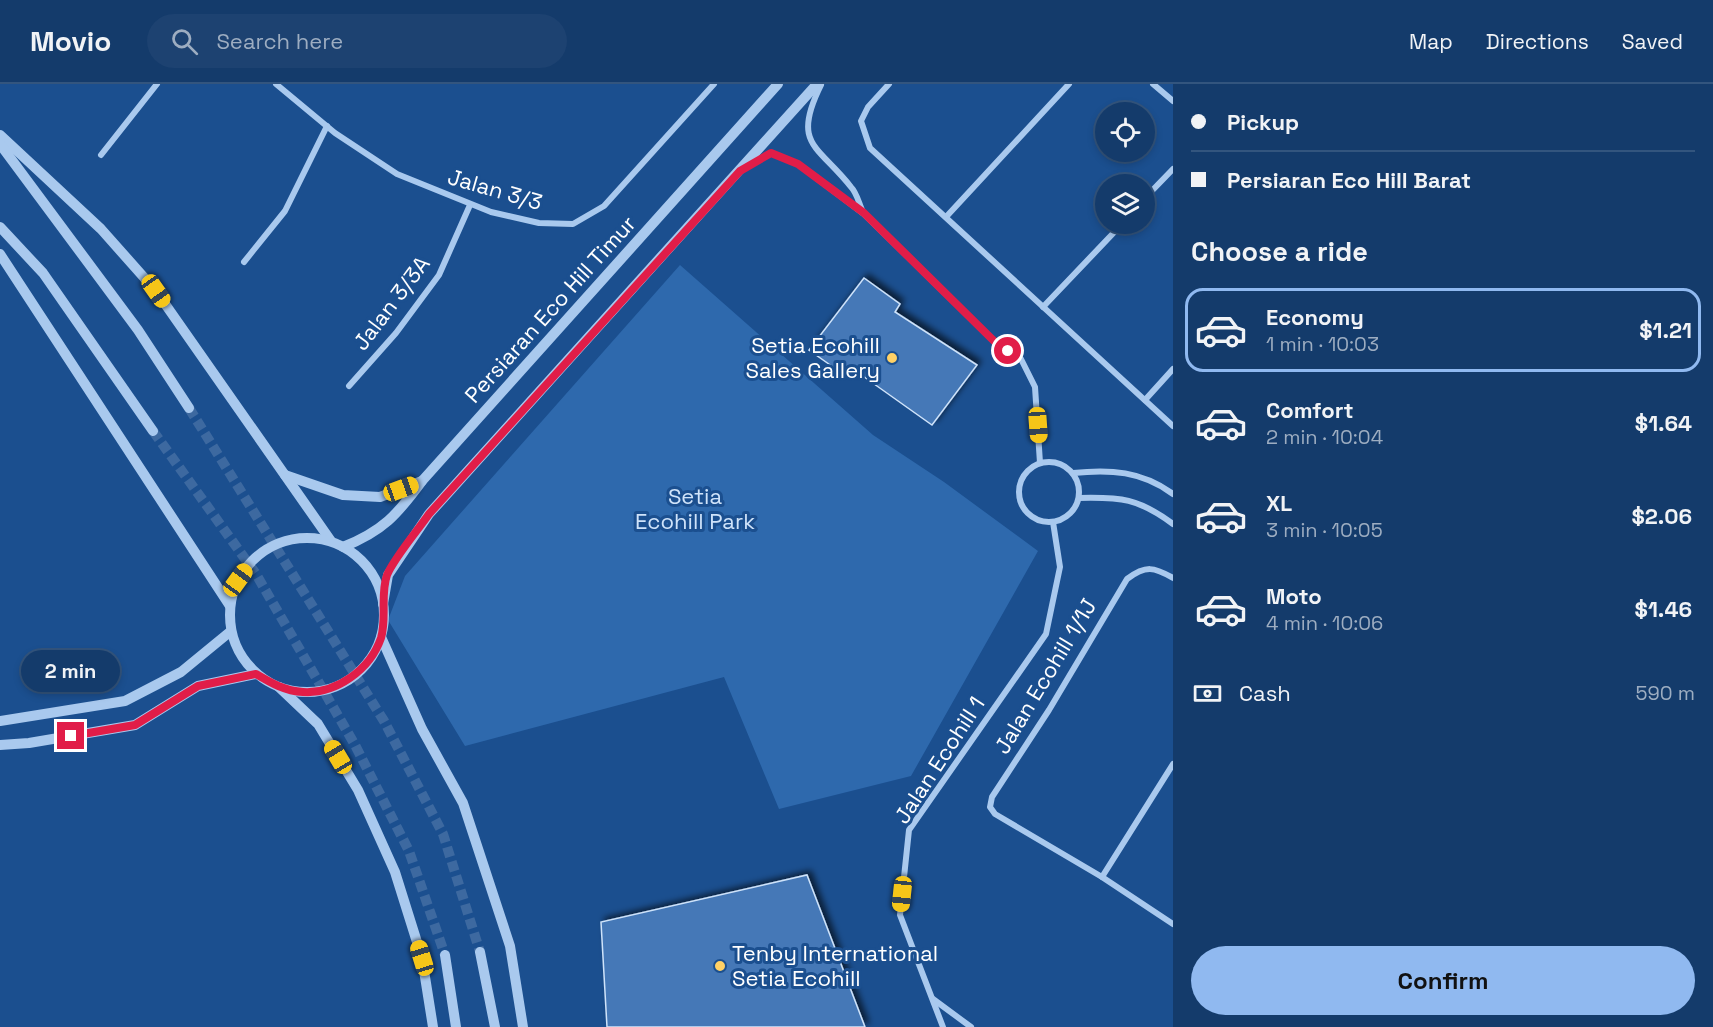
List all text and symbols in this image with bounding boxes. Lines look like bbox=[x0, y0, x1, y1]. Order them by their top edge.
search box bbox=[147, 14, 567, 68]
text: Movio bbox=[30, 23, 111, 59]
icon: search bbox=[168, 25, 201, 58]
text: Search here bbox=[216, 27, 343, 55]
text: Map bbox=[1409, 28, 1453, 55]
text: Directions bbox=[1486, 28, 1589, 55]
text: Saved bbox=[1622, 28, 1683, 55]
map controls bbox=[1095, 102, 1155, 234]
button: locate bbox=[1095, 102, 1155, 162]
text: Pickup bbox=[1227, 108, 1299, 136]
street label: Jalan 3/3 bbox=[444, 162, 546, 216]
text: Persiaran Eco Hill Barat bbox=[1227, 166, 1471, 194]
button: layers bbox=[1095, 174, 1155, 234]
street label: Persiaran Eco Hill Timur bbox=[458, 210, 642, 408]
text: Choose a ride bbox=[1191, 234, 1368, 269]
street label: Jalan 3/3A bbox=[346, 250, 436, 356]
car bbox=[138, 271, 174, 311]
icon: car bbox=[1194, 303, 1248, 357]
text: Economy bbox=[1266, 303, 1364, 331]
text: $1.21 bbox=[1639, 316, 1692, 344]
place label: Setia Ecohill Sales Gallery bbox=[745, 331, 880, 384]
text: 1 min · 10:03 bbox=[1266, 331, 1379, 357]
route start bbox=[994, 337, 1021, 364]
marker: Setia Ecohill Sales Gallery bbox=[885, 351, 899, 365]
icon: car bbox=[1194, 396, 1248, 450]
text: Comfort bbox=[1266, 396, 1354, 424]
car bbox=[1028, 406, 1048, 444]
text: $1.64 bbox=[1635, 409, 1692, 437]
text: 2 min · 10:04 bbox=[1266, 424, 1383, 450]
car bbox=[381, 474, 421, 504]
park label: Setia Ecohill Park bbox=[635, 482, 755, 535]
icon: car bbox=[1194, 489, 1248, 543]
text: XL bbox=[1266, 489, 1292, 517]
text: $2.06 bbox=[1631, 502, 1692, 530]
text: 3 min · 10:05 bbox=[1266, 517, 1383, 543]
car bbox=[220, 560, 256, 600]
icon: car bbox=[1194, 582, 1248, 636]
text: Moto bbox=[1266, 582, 1322, 610]
street label: Jalan Ecohill 1/1J bbox=[988, 593, 1102, 759]
text: $1.46 bbox=[1635, 595, 1692, 623]
text: 4 min · 10:06 bbox=[1266, 610, 1383, 636]
callout: 2 min bbox=[22, 649, 121, 691]
text: 2 min bbox=[45, 658, 96, 684]
icon: cash bbox=[1191, 677, 1224, 710]
text: Cash bbox=[1239, 679, 1291, 707]
text: 590 m bbox=[1636, 680, 1695, 706]
street label: Jalan Ecohill 1 bbox=[888, 691, 990, 829]
route end bbox=[57, 722, 84, 749]
car bbox=[321, 737, 355, 777]
car bbox=[891, 875, 913, 913]
car bbox=[408, 938, 436, 978]
place label: Tenby International Setia Ecohill bbox=[732, 939, 938, 992]
button: Confirm bbox=[1191, 946, 1695, 1015]
marker: Tenby International Setia Ecohill bbox=[713, 959, 727, 973]

